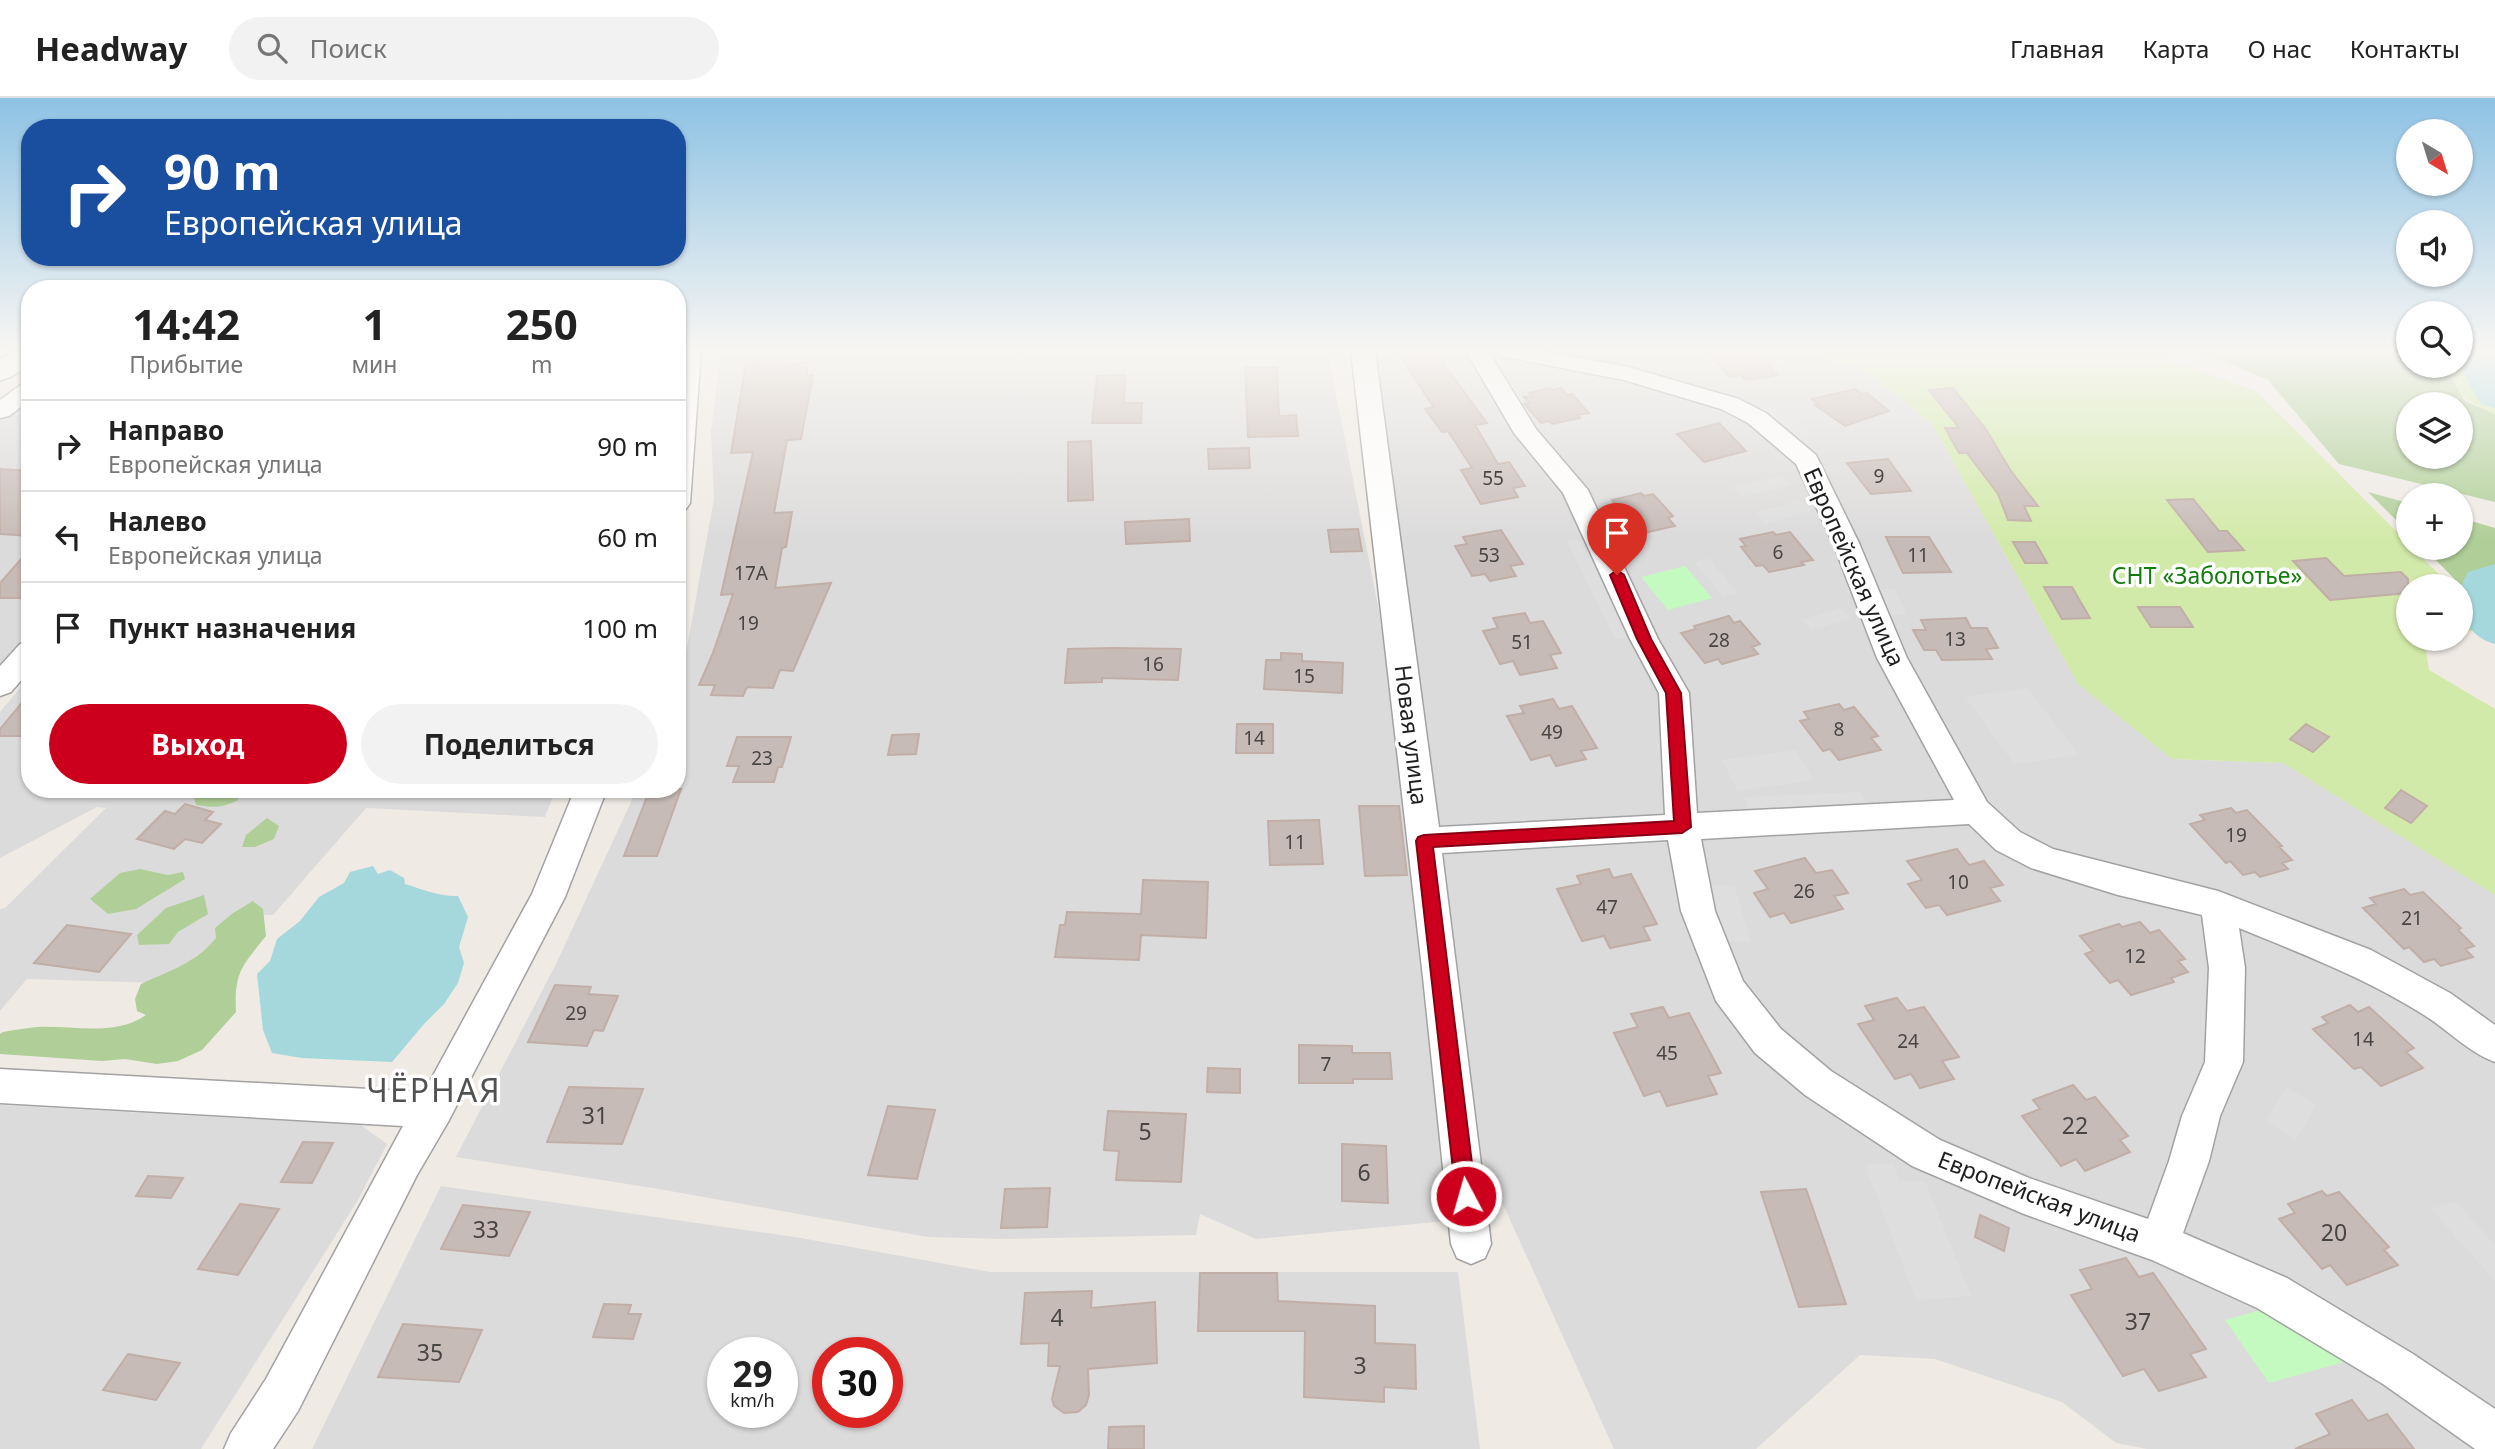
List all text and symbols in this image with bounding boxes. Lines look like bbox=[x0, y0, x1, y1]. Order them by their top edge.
search box bbox=[229, 17, 719, 80]
text: Headway bbox=[35, 26, 187, 71]
icon: search bbox=[253, 29, 291, 67]
text: Поиск bbox=[309, 30, 387, 66]
text: Главная bbox=[2010, 32, 2104, 65]
text: Карта bbox=[2142, 32, 2209, 65]
text: О нас bbox=[2247, 32, 2312, 65]
text: Контакты bbox=[2350, 32, 2460, 65]
north arrow bbox=[2396, 119, 2473, 196]
map controls bbox=[2396, 119, 2473, 651]
text: 90 m bbox=[164, 138, 281, 204]
icon: right bbox=[49, 147, 140, 238]
text: Европейская улица bbox=[164, 201, 463, 244]
button: sound bbox=[2396, 210, 2473, 287]
text: 14:42 bbox=[132, 295, 240, 352]
text: 1 bbox=[362, 295, 386, 352]
text: 250 bbox=[506, 295, 578, 352]
button: search bbox=[2396, 301, 2473, 378]
text: Прибытие bbox=[129, 348, 243, 380]
text: мин bbox=[351, 348, 397, 380]
text: m bbox=[531, 348, 553, 380]
button: layers bbox=[2396, 392, 2473, 469]
text: Направо bbox=[108, 412, 224, 448]
icon: right bbox=[49, 427, 87, 465]
text: 90 m bbox=[597, 428, 658, 464]
text: Европейская улица bbox=[108, 448, 323, 480]
street label: Европейская улица bbox=[1797, 462, 1913, 671]
house number: 9 bbox=[1874, 463, 1884, 489]
house number: 55 bbox=[1482, 465, 1504, 491]
button: + bbox=[2396, 483, 2473, 560]
text: Налево bbox=[108, 503, 207, 539]
pin bbox=[1587, 503, 1647, 575]
icon: arrive bbox=[1598, 514, 1636, 552]
icon: left bbox=[49, 518, 87, 556]
text: 60 m bbox=[597, 519, 658, 555]
text: Европейская улица bbox=[108, 539, 323, 571]
house number: 6 bbox=[1773, 539, 1783, 565]
house number: 53 bbox=[1478, 542, 1500, 568]
house number: 11 bbox=[1907, 542, 1929, 568]
park label: СНТ «Заболотье» bbox=[2112, 559, 2302, 591]
house number: 17А bbox=[734, 560, 769, 586]
button: − bbox=[2396, 574, 2473, 651]
icon: arrive bbox=[49, 609, 87, 647]
text: Пункт назначения bbox=[108, 610, 356, 646]
text: 100 m bbox=[582, 610, 658, 646]
house number: 19 bbox=[737, 610, 759, 636]
house number: 13 bbox=[1944, 626, 1966, 652]
house number: 28 bbox=[1708, 627, 1730, 653]
house number: 51 bbox=[1511, 629, 1533, 655]
house number: 16 bbox=[1142, 651, 1164, 677]
house number: 15 bbox=[1293, 663, 1315, 689]
street label: Новая улица bbox=[1388, 663, 1436, 807]
button: Выход bbox=[49, 704, 347, 784]
button: Поделиться bbox=[361, 704, 658, 784]
house number: 8 bbox=[1834, 716, 1844, 742]
house number: 49 bbox=[1541, 719, 1563, 745]
house number: 14 bbox=[1243, 725, 1265, 751]
house number: 23 bbox=[751, 745, 773, 771]
house number: 19 bbox=[2225, 822, 2247, 848]
house number: 11 bbox=[1284, 829, 1306, 855]
house number: 10 bbox=[1947, 869, 1969, 895]
house number: 26 bbox=[1793, 878, 1815, 904]
house number: 47 bbox=[1596, 894, 1618, 920]
house number: 21 bbox=[2401, 905, 2423, 931]
house number: 12 bbox=[2124, 943, 2146, 969]
house number: 29 bbox=[565, 1000, 587, 1026]
house number: 14 bbox=[2352, 1026, 2374, 1052]
house number: 24 bbox=[1897, 1028, 1919, 1054]
house number: 45 bbox=[1656, 1040, 1678, 1066]
house number: 7 bbox=[1321, 1051, 1331, 1077]
district label: ЧЁРНАЯ bbox=[366, 1068, 502, 1111]
house number: 31 bbox=[582, 1099, 608, 1131]
house number: 22 bbox=[2062, 1109, 2088, 1141]
house number: 5 bbox=[1138, 1115, 1152, 1147]
street label: Европейская улица bbox=[1933, 1143, 2145, 1249]
house number: 6 bbox=[1357, 1156, 1371, 1188]
position arrow bbox=[1429, 1159, 1503, 1233]
house number: 33 bbox=[473, 1213, 499, 1245]
house number: 20 bbox=[2321, 1216, 2347, 1248]
house number: 4 bbox=[1050, 1301, 1064, 1333]
house number: 37 bbox=[2125, 1305, 2151, 1337]
house number: 35 bbox=[417, 1336, 443, 1368]
speed limit sign: 30 bbox=[812, 1337, 903, 1428]
house number: 3 bbox=[1353, 1349, 1367, 1381]
text: 29 bbox=[732, 1350, 773, 1397]
text: km/h bbox=[730, 1388, 775, 1412]

